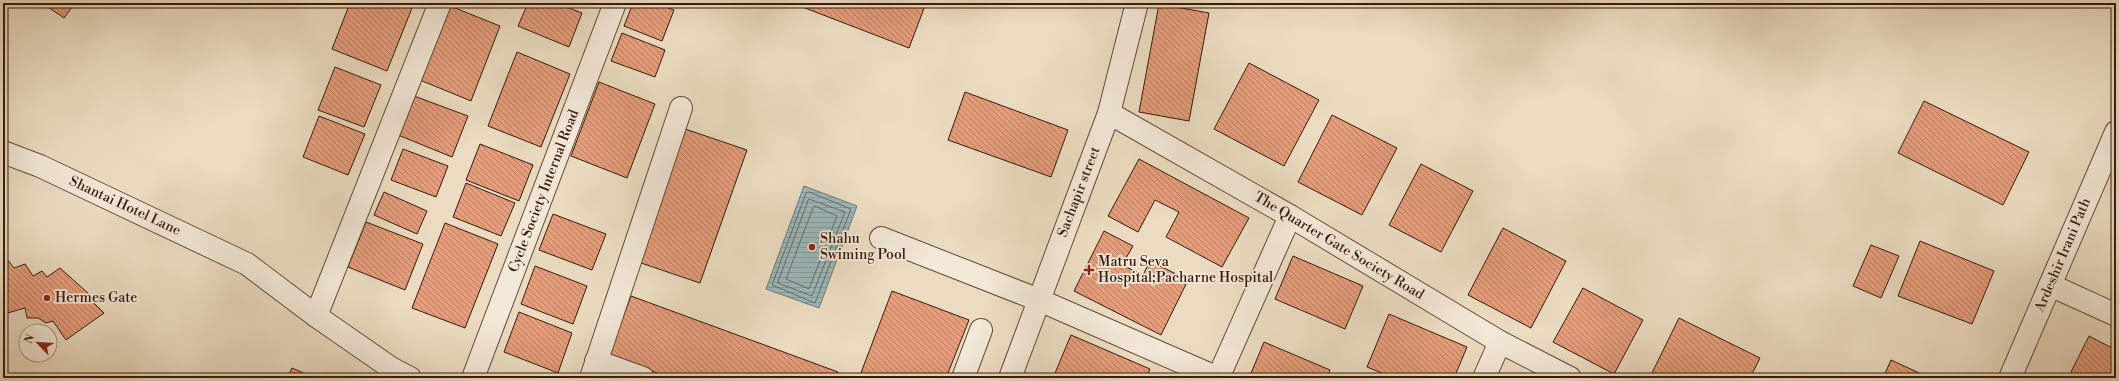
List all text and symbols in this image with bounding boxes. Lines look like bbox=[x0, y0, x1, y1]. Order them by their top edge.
street label: Cycle Society Internal Road bbox=[505, 107, 583, 275]
street label: Sachapir street bbox=[1054, 144, 1105, 240]
street label: Shantai Hotel Lane bbox=[66, 172, 184, 240]
street label: The Quarter Gate Society Road bbox=[1251, 188, 1427, 304]
street label: Ardeshir Irani Path bbox=[2030, 195, 2095, 316]
place label: Shahu Swiming Pool bbox=[820, 230, 906, 264]
marker: Shahu Swiming Pool bbox=[807, 242, 817, 252]
place label: Matru Seva Hospital;Pacharne Hospital bbox=[1098, 253, 1273, 287]
marker: Matru Seva Hospital;Pacharne Hospital bbox=[1083, 264, 1095, 276]
place label: Hermes Gate bbox=[55, 289, 137, 307]
marker: Hermes Gate bbox=[42, 293, 52, 303]
north arrow bbox=[18, 323, 58, 363]
text: N bbox=[22, 332, 38, 346]

